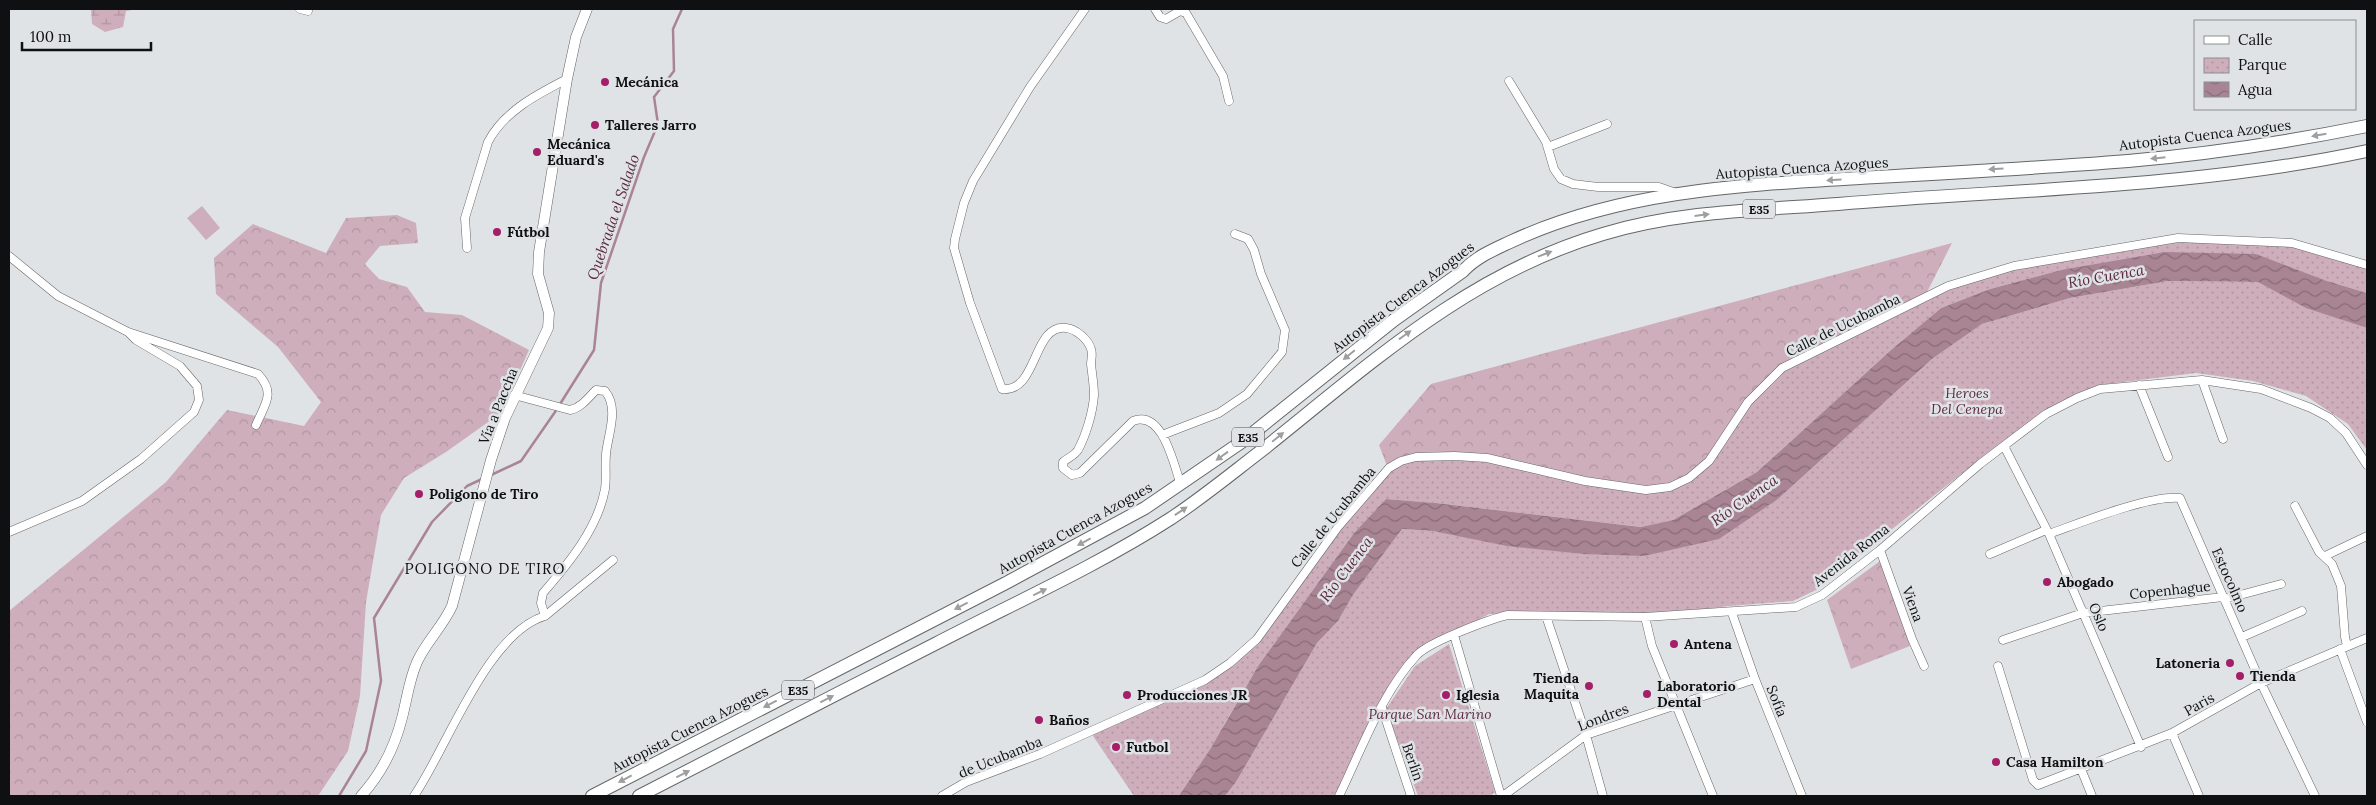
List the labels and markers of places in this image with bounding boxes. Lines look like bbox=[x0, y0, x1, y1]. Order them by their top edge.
place label: Mecánica bbox=[615, 73, 679, 91]
marker: Mecánica bbox=[599, 76, 611, 88]
place label: Talleres Jarro bbox=[605, 116, 696, 134]
marker: Talleres Jarro bbox=[589, 119, 601, 131]
place label: Mecánica Eduard's bbox=[547, 135, 611, 169]
marker: Mecánica Eduard's bbox=[531, 146, 543, 158]
place label: Fútbol bbox=[507, 223, 550, 241]
marker: Fútbol bbox=[491, 226, 503, 238]
place label: Poligono de Tiro bbox=[429, 485, 538, 503]
marker: Poligono de Tiro bbox=[413, 488, 425, 500]
place label: Abogado bbox=[2057, 573, 2114, 591]
marker: Abogado bbox=[2041, 576, 2053, 588]
place label: Antena bbox=[1684, 635, 1732, 653]
marker: Antena bbox=[1668, 638, 1680, 650]
place label: Latoneria bbox=[2155, 654, 2221, 672]
marker: Latoneria bbox=[2224, 657, 2236, 669]
place label: Tienda bbox=[2250, 667, 2296, 685]
place label: Tienda Maquita bbox=[1524, 669, 1580, 703]
marker: Tienda bbox=[2234, 670, 2246, 682]
place label: Laboratorio Dental bbox=[1657, 677, 1736, 711]
marker: Tienda Maquita bbox=[1583, 680, 1595, 692]
place label: Producciones JR bbox=[1137, 686, 1248, 704]
place label: Iglesia bbox=[1456, 686, 1500, 704]
marker: Laboratorio Dental bbox=[1641, 688, 1653, 700]
marker: Producciones JR bbox=[1121, 689, 1133, 701]
marker: Iglesia bbox=[1440, 689, 1452, 701]
place label: Baños bbox=[1049, 711, 1089, 729]
marker: Baños bbox=[1033, 714, 1045, 726]
place label: Futbol bbox=[1126, 738, 1169, 756]
marker: Futbol bbox=[1110, 741, 1122, 753]
place label: Casa Hamilton bbox=[2006, 753, 2104, 771]
marker: Casa Hamilton bbox=[1990, 756, 2002, 768]

